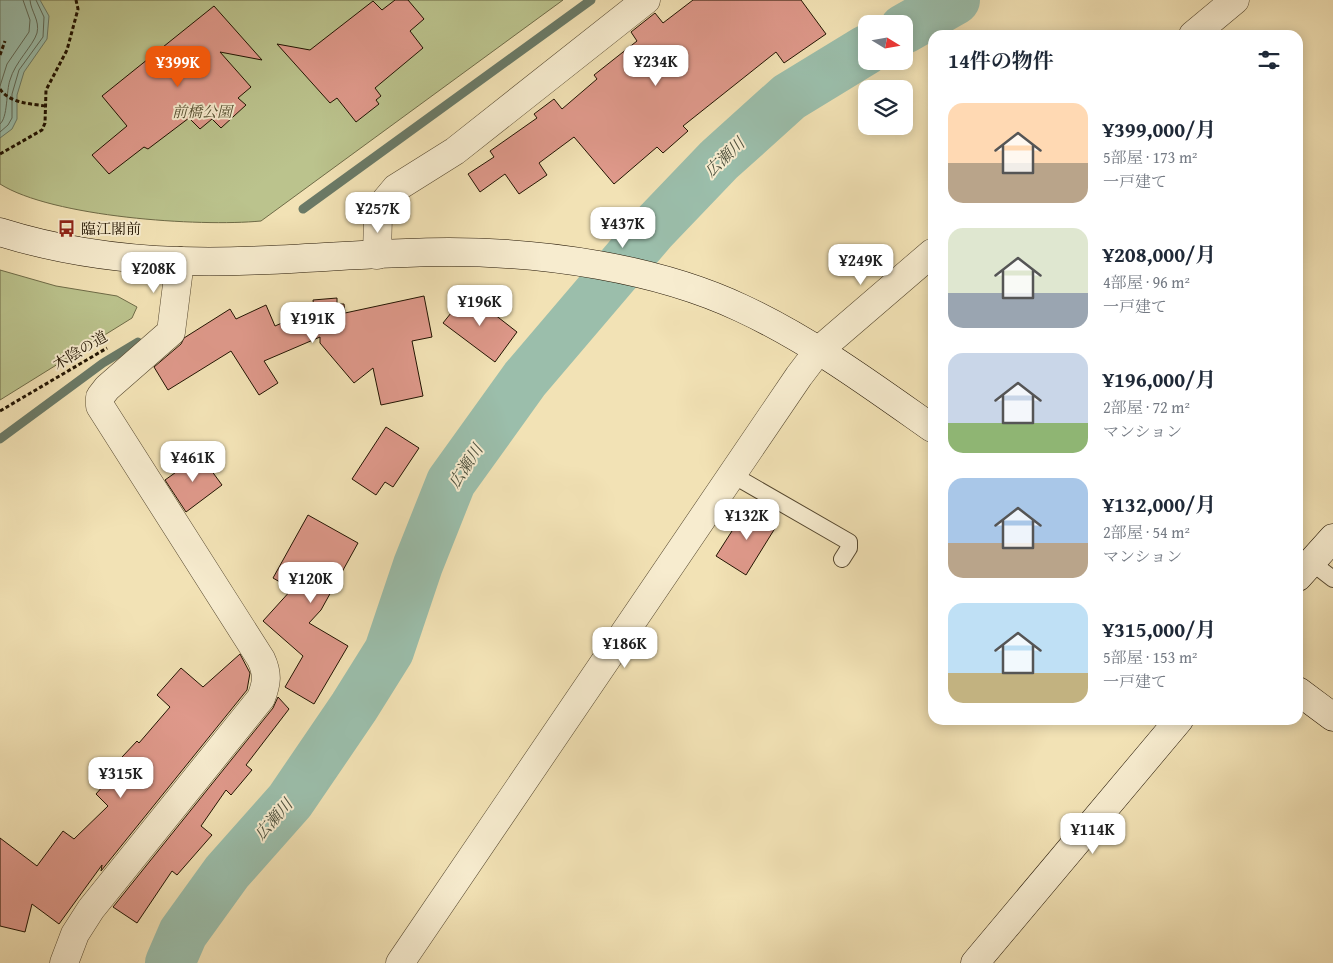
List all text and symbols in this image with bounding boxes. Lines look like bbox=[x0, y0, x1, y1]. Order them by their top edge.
north arrow bbox=[858, 15, 912, 70]
map controls bbox=[858, 15, 913, 135]
pin: ¥234K bbox=[621, 44, 691, 87]
text: 14件の物件 bbox=[948, 45, 1054, 76]
pin: ¥399K bbox=[143, 46, 213, 88]
icon: filters bbox=[1255, 46, 1283, 74]
text: ¥234K bbox=[634, 49, 678, 73]
text: ¥399K bbox=[156, 50, 200, 74]
button: layers bbox=[858, 80, 913, 135]
park label: 前橋公園 bbox=[172, 101, 235, 122]
text: ¥399,000/月 bbox=[1103, 114, 1216, 145]
icon: home bbox=[988, 123, 1048, 183]
water label: 広瀬川 bbox=[698, 130, 751, 182]
text: 5部屋 · 173 m² bbox=[1103, 145, 1198, 169]
text: 一戸建て bbox=[1103, 169, 1167, 193]
pin: ¥257K bbox=[343, 192, 413, 234]
text: ¥257K bbox=[356, 196, 400, 220]
pin: ¥437K bbox=[588, 206, 658, 249]
text: ¥437K bbox=[601, 211, 645, 235]
bus stop icon: 臨江閣前 bbox=[57, 218, 77, 238]
place label: 臨江閣前 bbox=[81, 218, 141, 239]
text: ¥208,000/月 bbox=[1103, 239, 1216, 270]
pin: ¥249K bbox=[826, 244, 896, 286]
text: ¥249K bbox=[839, 248, 883, 272]
icon: home bbox=[988, 248, 1048, 308]
pin: ¥208K bbox=[119, 252, 189, 294]
text: ¥208K bbox=[132, 256, 176, 280]
text: 4部屋 · 96 m² bbox=[1103, 270, 1190, 294]
pin: ¥196K bbox=[445, 284, 515, 327]
text: ¥196K bbox=[458, 289, 502, 313]
text: 一戸建て bbox=[1103, 294, 1167, 318]
pin: ¥191K bbox=[278, 302, 348, 344]
text: ¥191K bbox=[291, 306, 335, 330]
street label: 木陰の道 bbox=[49, 326, 111, 374]
text: ¥196,000/月 bbox=[1103, 364, 1216, 395]
icon: home bbox=[988, 373, 1048, 433]
text: 2部屋 · 72 m² bbox=[1103, 395, 1190, 419]
text: マンション bbox=[1103, 419, 1182, 443]
water label: 広瀬川 bbox=[442, 438, 489, 493]
pin: ¥461K bbox=[158, 440, 228, 483]
text: ¥461K bbox=[171, 445, 215, 469]
text: ¥132,000/月 bbox=[1103, 489, 1216, 520]
pin: ¥132K bbox=[712, 498, 782, 541]
icon: home bbox=[988, 498, 1048, 558]
text: ¥132K bbox=[725, 503, 769, 527]
text: 2部屋 · 54 m² bbox=[1103, 520, 1190, 544]
text: マンション bbox=[1103, 544, 1182, 568]
pin: ¥120K bbox=[276, 562, 346, 604]
text: ¥120K bbox=[289, 566, 333, 590]
text: ¥315,000/月 bbox=[1103, 614, 1216, 645]
icon: home bbox=[988, 623, 1048, 683]
pin: ¥186K bbox=[590, 626, 660, 669]
text: ¥186K bbox=[603, 631, 647, 655]
text: 5部屋 · 153 m² bbox=[1103, 645, 1198, 669]
text: 一戸建て bbox=[1103, 669, 1167, 693]
pin: ¥315K bbox=[86, 756, 156, 799]
text: ¥315K bbox=[99, 761, 143, 785]
water label: 広瀬川 bbox=[248, 792, 299, 845]
pin: ¥114K bbox=[1058, 812, 1128, 855]
text: ¥114K bbox=[1071, 817, 1115, 841]

